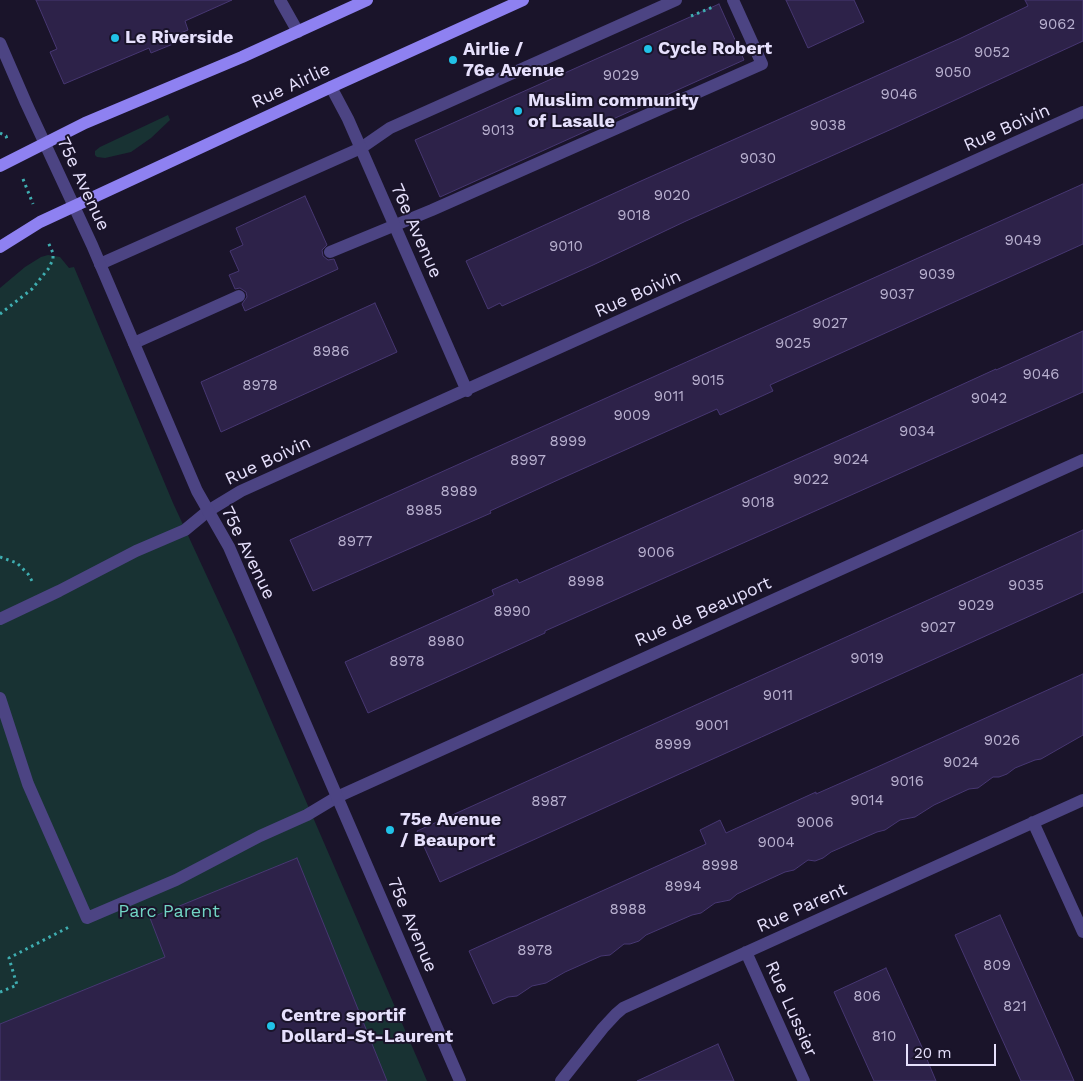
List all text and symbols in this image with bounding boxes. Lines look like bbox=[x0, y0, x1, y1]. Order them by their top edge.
house number: 9062 bbox=[1039, 16, 1075, 34]
place label: Le Riverside bbox=[125, 27, 233, 49]
marker: Le Riverside bbox=[109, 32, 121, 44]
place label: Cycle Robert bbox=[658, 38, 772, 60]
place label: Airlie / 76e Avenue bbox=[463, 39, 565, 82]
marker: Cycle Robert bbox=[642, 43, 654, 55]
house number: 9052 bbox=[974, 44, 1010, 62]
marker: Airlie / 76e Avenue bbox=[447, 54, 459, 66]
street label: Rue Airlie bbox=[248, 58, 334, 114]
house number: 9050 bbox=[935, 64, 971, 82]
house number: 9029 bbox=[603, 67, 639, 85]
house number: 9046 bbox=[881, 86, 917, 104]
place label: Muslim community of Lasalle bbox=[528, 90, 699, 132]
street label: Rue Boivin bbox=[961, 99, 1053, 157]
marker: Muslim community of Lasalle bbox=[512, 105, 524, 117]
house number: 9038 bbox=[810, 117, 846, 135]
house number: 9013 bbox=[481, 122, 515, 140]
street label: 75e Avenue bbox=[52, 134, 114, 234]
house number: 9030 bbox=[740, 150, 776, 168]
street label: 76e Avenue bbox=[386, 181, 446, 281]
house number: 9020 bbox=[654, 187, 690, 205]
house number: 9018 bbox=[617, 207, 651, 225]
house number: 9049 bbox=[1004, 232, 1042, 250]
house number: 9010 bbox=[549, 238, 583, 256]
street label: Rue Boivin bbox=[592, 265, 684, 323]
house number: 9039 bbox=[919, 266, 955, 284]
house number: 9037 bbox=[880, 286, 914, 304]
house number: 9027 bbox=[812, 315, 848, 333]
house number: 9025 bbox=[775, 335, 811, 353]
house number: 8986 bbox=[313, 343, 349, 361]
house number: 9046 bbox=[1023, 366, 1059, 384]
house number: 9015 bbox=[691, 372, 725, 390]
house number: 8978 bbox=[242, 377, 278, 395]
house number: 9011 bbox=[654, 388, 684, 406]
house number: 9042 bbox=[971, 390, 1007, 408]
house number: 9009 bbox=[613, 407, 651, 425]
house number: 9034 bbox=[899, 423, 935, 441]
street label: Rue Boivin bbox=[222, 432, 314, 490]
house number: 8999 bbox=[549, 433, 587, 451]
house number: 9024 bbox=[833, 451, 869, 469]
house number: 8997 bbox=[510, 452, 546, 470]
house number: 9022 bbox=[793, 471, 829, 489]
house number: 8989 bbox=[441, 483, 477, 501]
house number: 9018 bbox=[741, 494, 775, 512]
house number: 8985 bbox=[406, 502, 442, 520]
street label: 75e Avenue bbox=[216, 503, 280, 603]
house number: 8977 bbox=[337, 533, 373, 551]
house number: 9006 bbox=[637, 544, 675, 562]
street label: Rue de Beauport bbox=[631, 572, 775, 652]
house number: 8998 bbox=[568, 573, 604, 591]
house number: 9035 bbox=[1008, 577, 1044, 595]
house number: 9029 bbox=[958, 597, 994, 615]
house number: 8990 bbox=[493, 603, 531, 621]
house number: 9027 bbox=[920, 619, 956, 637]
house number: 8980 bbox=[427, 633, 465, 651]
house number: 9019 bbox=[850, 650, 884, 668]
house number: 8978 bbox=[389, 653, 425, 671]
house number: 9011 bbox=[763, 687, 793, 705]
house number: 9001 bbox=[695, 717, 729, 735]
house number: 9026 bbox=[984, 732, 1020, 750]
house number: 8999 bbox=[654, 736, 692, 754]
house number: 9024 bbox=[943, 754, 979, 772]
house number: 9016 bbox=[890, 773, 924, 791]
house number: 9014 bbox=[850, 792, 884, 810]
house number: 8987 bbox=[531, 793, 567, 811]
place label: 75e Avenue / Beauport bbox=[400, 809, 501, 852]
house number: 9006 bbox=[796, 814, 834, 832]
marker: 75e Avenue / Beauport bbox=[384, 824, 396, 836]
house number: 9004 bbox=[757, 834, 795, 852]
house number: 8998 bbox=[702, 857, 738, 875]
street label: 75e Avenue bbox=[382, 874, 442, 976]
house number: 8994 bbox=[665, 878, 701, 896]
street label: Rue Parent bbox=[753, 878, 851, 938]
park label: Parc Parent bbox=[118, 901, 220, 923]
house number: 8988 bbox=[610, 901, 646, 919]
house number: 8978 bbox=[517, 942, 553, 960]
house number: 809 bbox=[983, 957, 1011, 975]
street label: Rue Lussier bbox=[760, 958, 822, 1060]
house number: 806 bbox=[853, 988, 881, 1006]
house number: 821 bbox=[1003, 998, 1027, 1016]
place label: Centre sportif Dollard-St-Laurent bbox=[281, 1005, 453, 1048]
marker: Centre sportif Dollard-St-Laurent bbox=[265, 1020, 277, 1032]
house number: 810 bbox=[872, 1028, 896, 1046]
scale bar bbox=[908, 1034, 998, 1066]
text: 20 m bbox=[914, 1044, 952, 1062]

